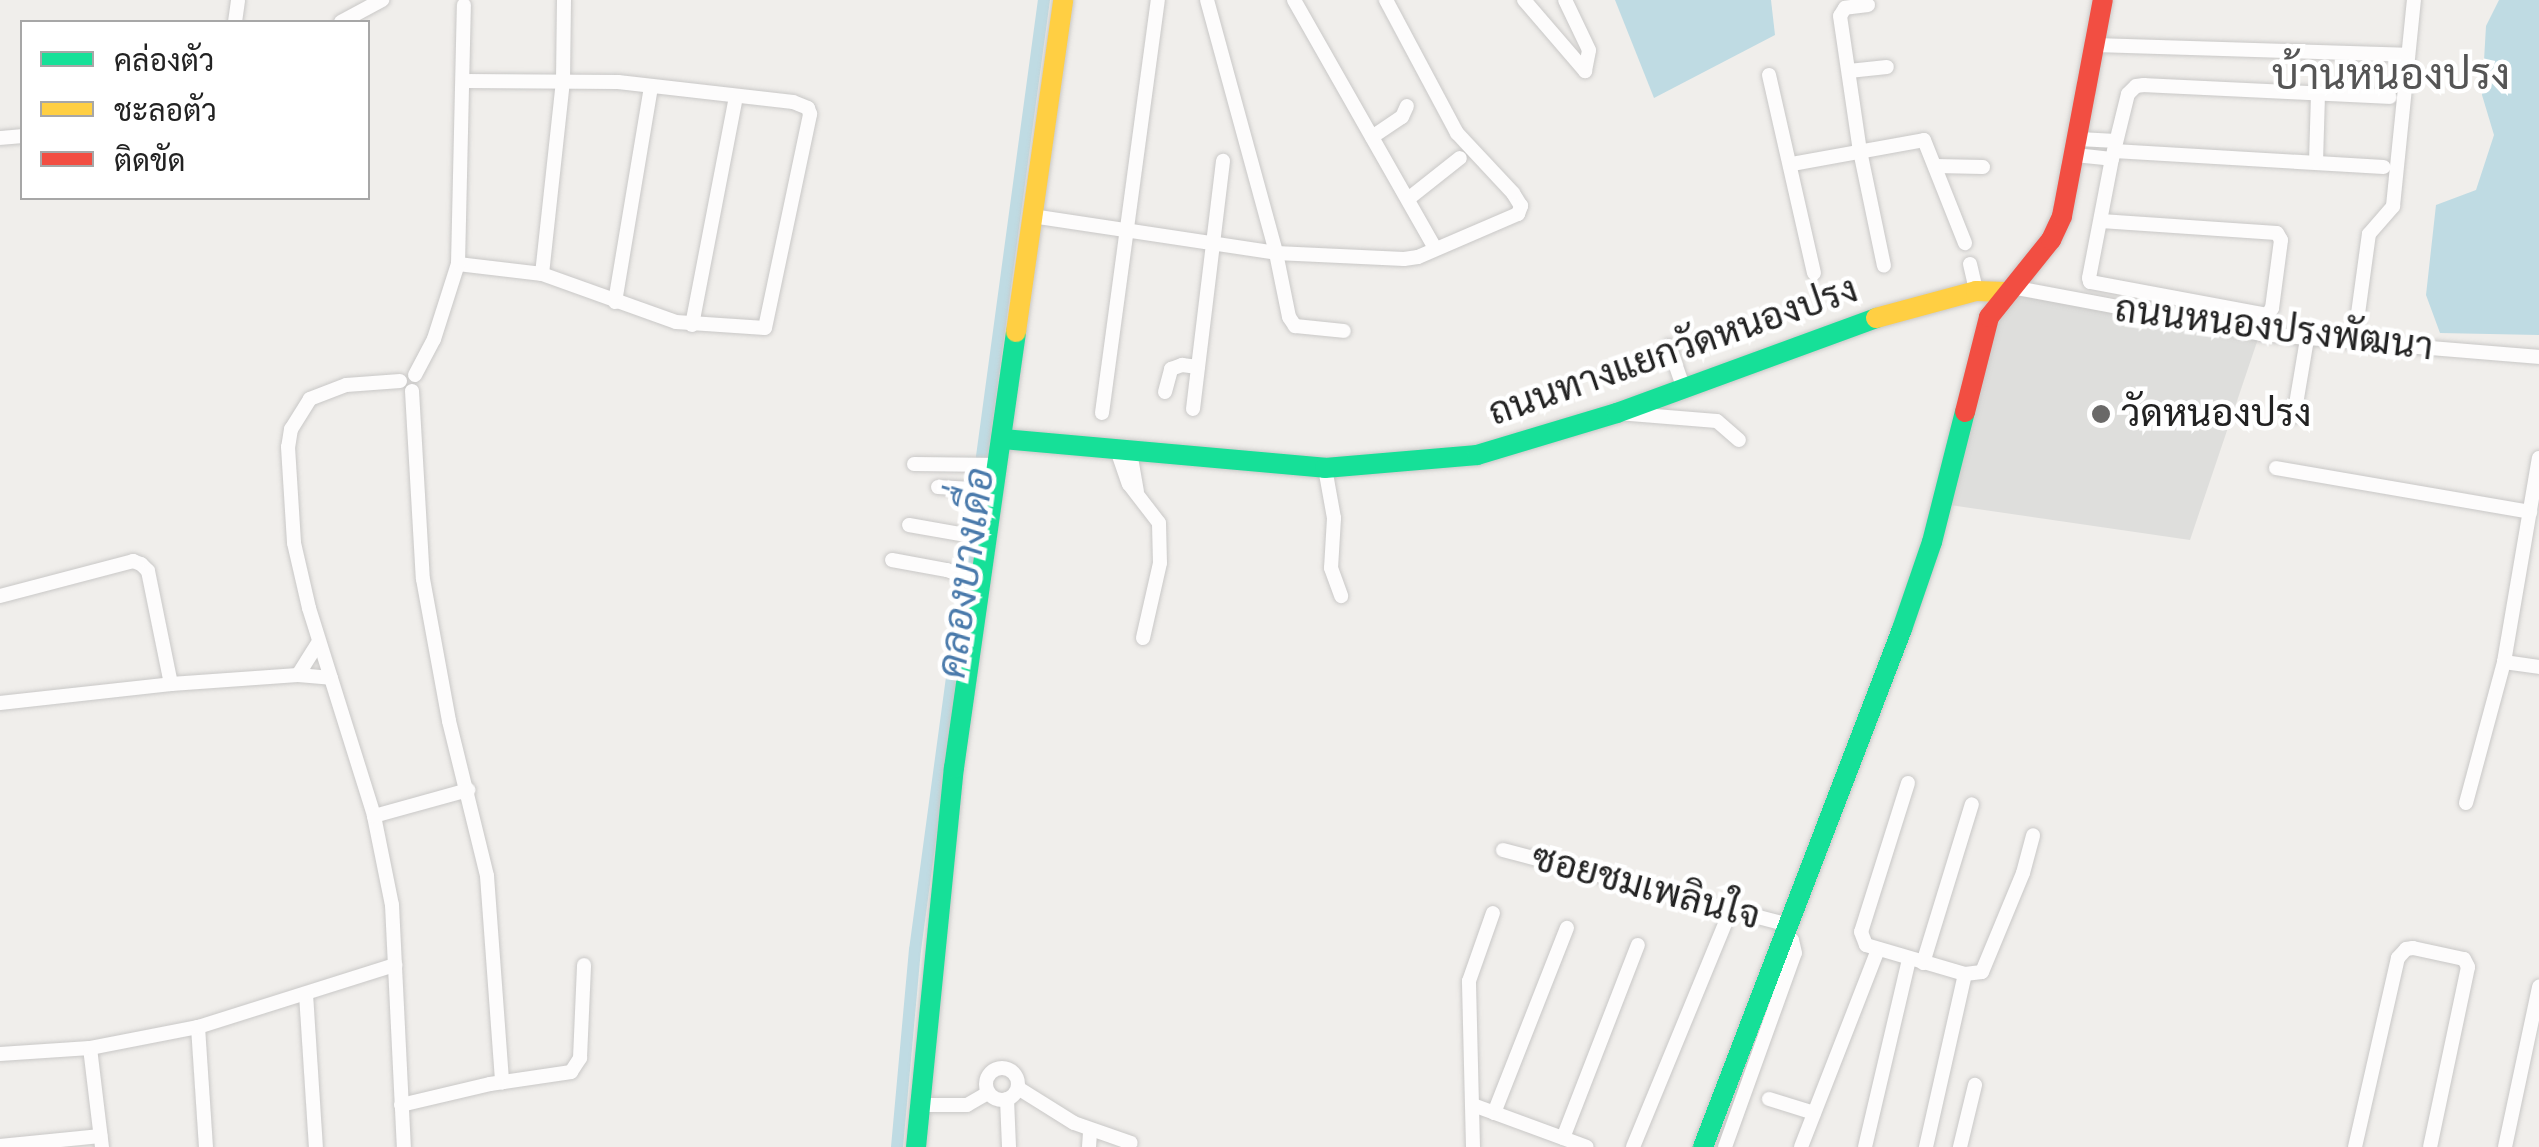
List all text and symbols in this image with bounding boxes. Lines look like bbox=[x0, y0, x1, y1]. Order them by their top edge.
legend bbox=[20, 20, 370, 200]
text: คล่องตัว bbox=[114, 43, 214, 79]
district label: บ้านหนองปรง bbox=[2272, 50, 2510, 100]
text: ชะลอตัว bbox=[114, 93, 217, 129]
text: ติดขัด bbox=[114, 143, 186, 179]
street label: ถนนทางแยกวัดหนองปรง bbox=[1483, 266, 1863, 436]
street label: ถนนหนองปรงพัฒนา bbox=[2112, 286, 2436, 370]
place label: วัดหนองปรง bbox=[2121, 391, 2311, 437]
marker: วัดหนองปรง bbox=[2090, 403, 2112, 425]
water label: คลองบางเดื่อ bbox=[927, 465, 1005, 681]
street label: ซอยชมเพลินใจ bbox=[1527, 835, 1765, 939]

